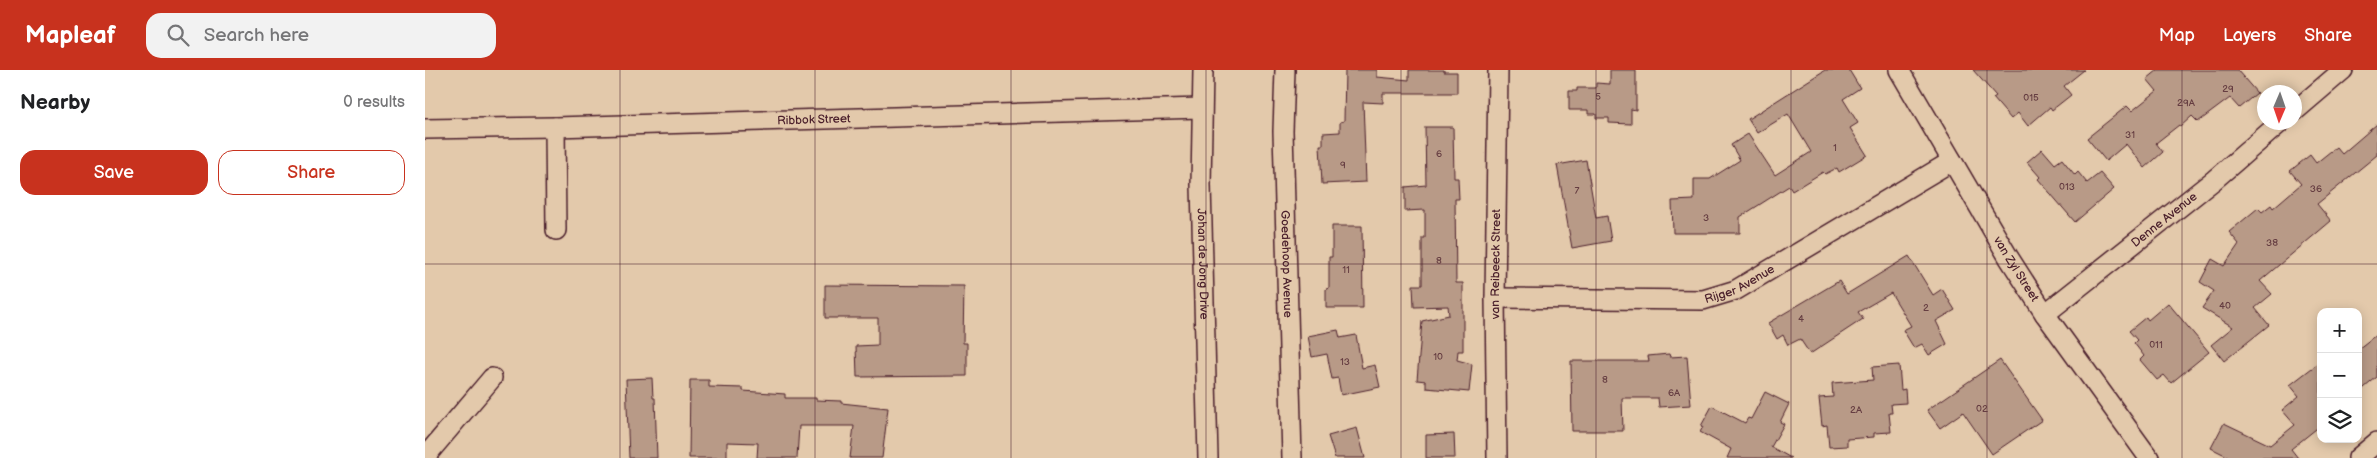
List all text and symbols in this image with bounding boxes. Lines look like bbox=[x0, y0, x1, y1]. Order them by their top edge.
search box bbox=[146, 13, 496, 58]
text: Mapleaf bbox=[25, 21, 116, 50]
icon: search bbox=[164, 21, 192, 49]
text: Search here bbox=[204, 24, 309, 47]
text: Map bbox=[2159, 25, 2195, 46]
text: Layers bbox=[2223, 25, 2276, 46]
text: Share bbox=[2304, 25, 2352, 46]
house number: 29 bbox=[2222, 83, 2234, 95]
north arrow bbox=[2257, 85, 2302, 130]
text: Nearby bbox=[20, 90, 90, 115]
house number: 5 bbox=[1595, 91, 1601, 103]
house number: 015 bbox=[2023, 92, 2039, 104]
text: 0 results bbox=[343, 93, 405, 112]
house number: 29A bbox=[2177, 97, 2196, 109]
street label: Ribbok Street bbox=[777, 111, 851, 128]
house number: 31 bbox=[2125, 129, 2135, 141]
house number: 1 bbox=[1833, 142, 1837, 154]
house number: 6 bbox=[1436, 148, 1442, 160]
button: Save bbox=[20, 150, 208, 195]
button: Share bbox=[218, 150, 405, 195]
house number: 9 bbox=[1340, 159, 1346, 171]
house number: 013 bbox=[2059, 181, 2075, 193]
house number: 36 bbox=[2310, 183, 2322, 195]
house number: 7 bbox=[1575, 185, 1580, 197]
street label: Denne Avenue bbox=[2128, 189, 2200, 251]
street label: Johan de Jong Drive bbox=[1194, 208, 1211, 320]
street label: van Reibeeck Street bbox=[1488, 208, 1504, 320]
street label: Goedehoop Avenue bbox=[1277, 210, 1295, 318]
house number: 3 bbox=[1703, 212, 1709, 224]
street label: van Zyl Street bbox=[1990, 233, 2042, 305]
house number: 38 bbox=[2266, 237, 2278, 249]
house number: 8 bbox=[1436, 255, 1442, 267]
street label: Rijger Avenue bbox=[1703, 262, 1778, 307]
house number: 11 bbox=[1342, 264, 1350, 276]
house number: 40 bbox=[2219, 300, 2231, 312]
house number: 2 bbox=[1923, 302, 1929, 314]
map controls bbox=[2317, 308, 2362, 443]
button: + bbox=[2317, 308, 2362, 353]
house number: 4 bbox=[1798, 313, 1804, 325]
house number: 011 bbox=[2149, 339, 2163, 351]
house number: 10 bbox=[1433, 351, 1443, 363]
button: − bbox=[2317, 353, 2362, 398]
house number: 13 bbox=[1340, 356, 1350, 368]
house number: 8 bbox=[1602, 374, 1608, 386]
house number: 6A bbox=[1668, 387, 1681, 399]
button: layers bbox=[2317, 398, 2362, 443]
house number: 02 bbox=[1976, 403, 1988, 415]
house number: 2A bbox=[1850, 404, 1863, 416]

